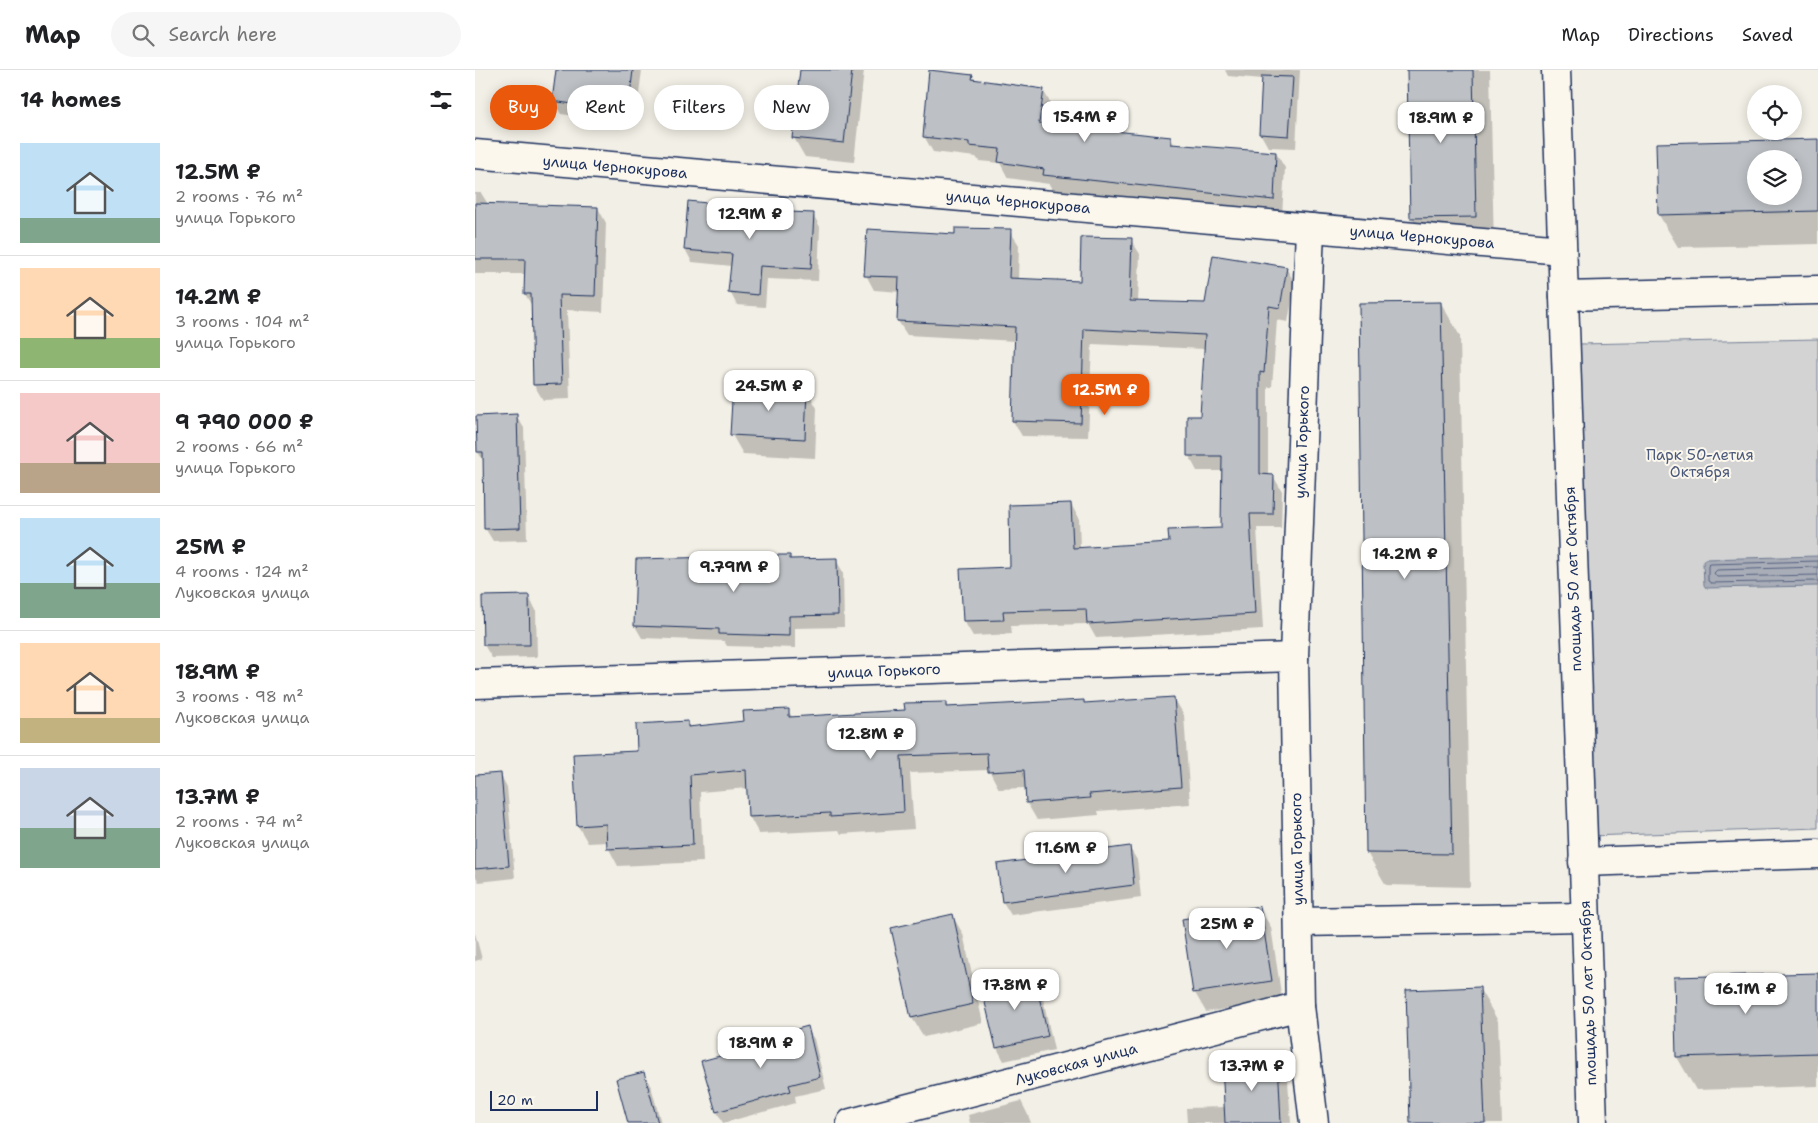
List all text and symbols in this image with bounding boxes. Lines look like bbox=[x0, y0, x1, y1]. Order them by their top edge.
search box bbox=[111, 12, 461, 57]
text: Map bbox=[25, 19, 81, 51]
icon: search bbox=[129, 21, 157, 49]
text: Search here bbox=[169, 22, 277, 47]
text: Map bbox=[1562, 23, 1600, 47]
text: Directions bbox=[1628, 23, 1714, 47]
text: Saved bbox=[1742, 23, 1793, 47]
chip: Buy bbox=[490, 85, 557, 130]
chip: Rent bbox=[567, 85, 644, 130]
chip: Filters bbox=[654, 85, 744, 130]
chip: New bbox=[754, 85, 829, 130]
map controls bbox=[1747, 85, 1802, 205]
button: locate bbox=[1747, 85, 1802, 140]
text: 14 homes bbox=[20, 86, 121, 114]
icon: filters bbox=[427, 86, 455, 114]
pin: 15.4M ₽ bbox=[1039, 100, 1131, 143]
pin: 18.9M ₽ bbox=[1395, 102, 1487, 144]
text: 15.4M ₽ bbox=[1053, 106, 1117, 127]
text: 18.9M ₽ bbox=[1409, 107, 1473, 128]
button: layers bbox=[1747, 150, 1802, 205]
street label: улица Чернокурова bbox=[542, 151, 689, 183]
text: 12.5M ₽ bbox=[175, 158, 261, 186]
icon: home bbox=[60, 163, 120, 223]
text: 2 rooms · 76 m² bbox=[175, 186, 303, 207]
street label: улица Чернокурова bbox=[945, 186, 1092, 218]
pin: 12.9M ₽ bbox=[704, 198, 796, 240]
text: 12.9M ₽ bbox=[718, 203, 782, 224]
text: улица Горького bbox=[175, 207, 296, 228]
street label: улица Чернокурова bbox=[1349, 221, 1496, 253]
text: 14.2M ₽ bbox=[175, 283, 262, 311]
icon: home bbox=[60, 288, 120, 348]
text: 3 rooms · 104 m² bbox=[175, 311, 310, 332]
text: улица Горького bbox=[175, 332, 296, 353]
pin: 24.5M ₽ bbox=[723, 370, 815, 412]
pin: 12.5M ₽ bbox=[1059, 374, 1151, 416]
text: 24.5M ₽ bbox=[735, 375, 803, 396]
text: 12.5M ₽ bbox=[1072, 379, 1138, 400]
street label: улица Горького bbox=[1290, 385, 1314, 499]
text: 9 790 000 ₽ bbox=[175, 408, 314, 436]
icon: home bbox=[60, 413, 120, 473]
text: 2 rooms · 66 m² bbox=[175, 436, 303, 457]
park label: Парк 50-летия Октября bbox=[1646, 445, 1754, 482]
text: улица Горького bbox=[175, 457, 296, 478]
street label: площадь 50 лет Октября bbox=[1560, 486, 1586, 672]
text: 25M ₽ bbox=[175, 533, 246, 561]
icon: home bbox=[60, 538, 120, 598]
pin: 14.2M ₽ bbox=[1359, 538, 1451, 580]
text: 14.2M ₽ bbox=[1372, 543, 1438, 564]
pin: 9.79M ₽ bbox=[688, 550, 780, 593]
text: 9.79M ₽ bbox=[699, 556, 769, 577]
text: 4 rooms · 124 m² bbox=[175, 561, 309, 582]
text: Луковская улица bbox=[175, 582, 309, 603]
text: 18.9M ₽ bbox=[175, 658, 260, 686]
street label: улица Горького bbox=[827, 659, 941, 683]
icon: home bbox=[60, 663, 120, 723]
text: 3 rooms · 98 m² bbox=[175, 686, 304, 707]
text: Луковская улица bbox=[175, 707, 309, 728]
pin: 12.8M ₽ bbox=[825, 718, 917, 760]
text: 12.8M ₽ bbox=[838, 723, 904, 744]
text: 13.7M ₽ bbox=[175, 783, 260, 811]
icon: home bbox=[60, 788, 120, 848]
street label: улица Горького bbox=[1286, 792, 1308, 906]
text: 2 rooms · 74 m² bbox=[175, 811, 303, 832]
text: Луковская улица bbox=[175, 832, 309, 853]
pin: 11.6M ₽ bbox=[1020, 832, 1112, 874]
text: 11.6M ₽ bbox=[1035, 837, 1097, 858]
street label: площадь 50 лет Октября bbox=[1575, 900, 1601, 1086]
pin: 25M ₽ bbox=[1192, 908, 1262, 950]
text: 25M ₽ bbox=[1200, 913, 1254, 934]
pin: 17.8M ₽ bbox=[969, 968, 1061, 1011]
pin: 16.1M ₽ bbox=[1700, 972, 1792, 1015]
text: 17.8M ₽ bbox=[982, 974, 1048, 995]
text: 16.1M ₽ bbox=[1715, 978, 1777, 999]
pin: 18.9M ₽ bbox=[715, 1026, 807, 1069]
text: 18.9M ₽ bbox=[729, 1032, 793, 1053]
street label: Луковская улица bbox=[1013, 1038, 1140, 1090]
pin: 13.7M ₽ bbox=[1206, 1050, 1298, 1092]
text: 13.7M ₽ bbox=[1220, 1055, 1284, 1076]
scale bar bbox=[490, 1088, 597, 1111]
text: 20 m bbox=[497, 1091, 533, 1109]

